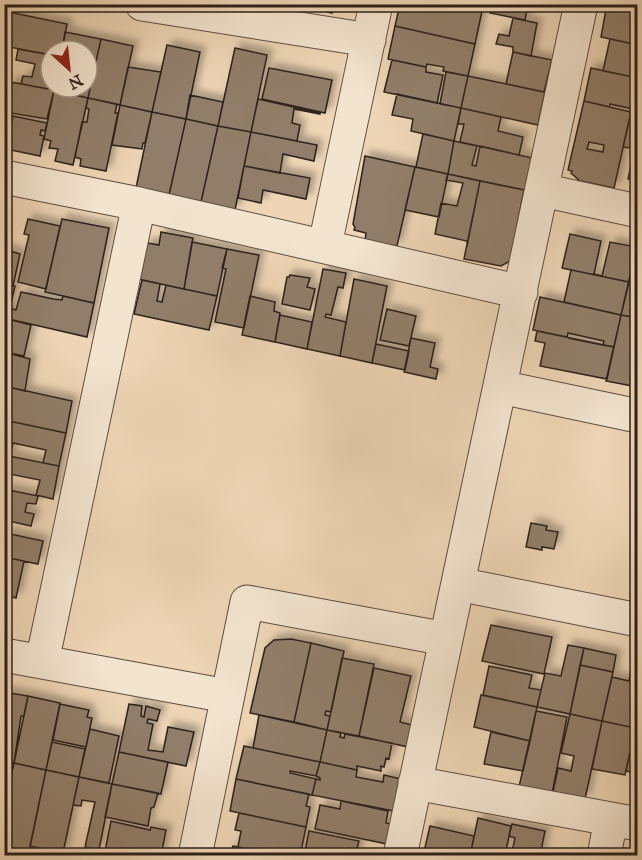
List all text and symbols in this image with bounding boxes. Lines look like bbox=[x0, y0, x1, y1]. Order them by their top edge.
north arrow bbox=[39, 39, 99, 99]
text: N bbox=[65, 70, 86, 94]

